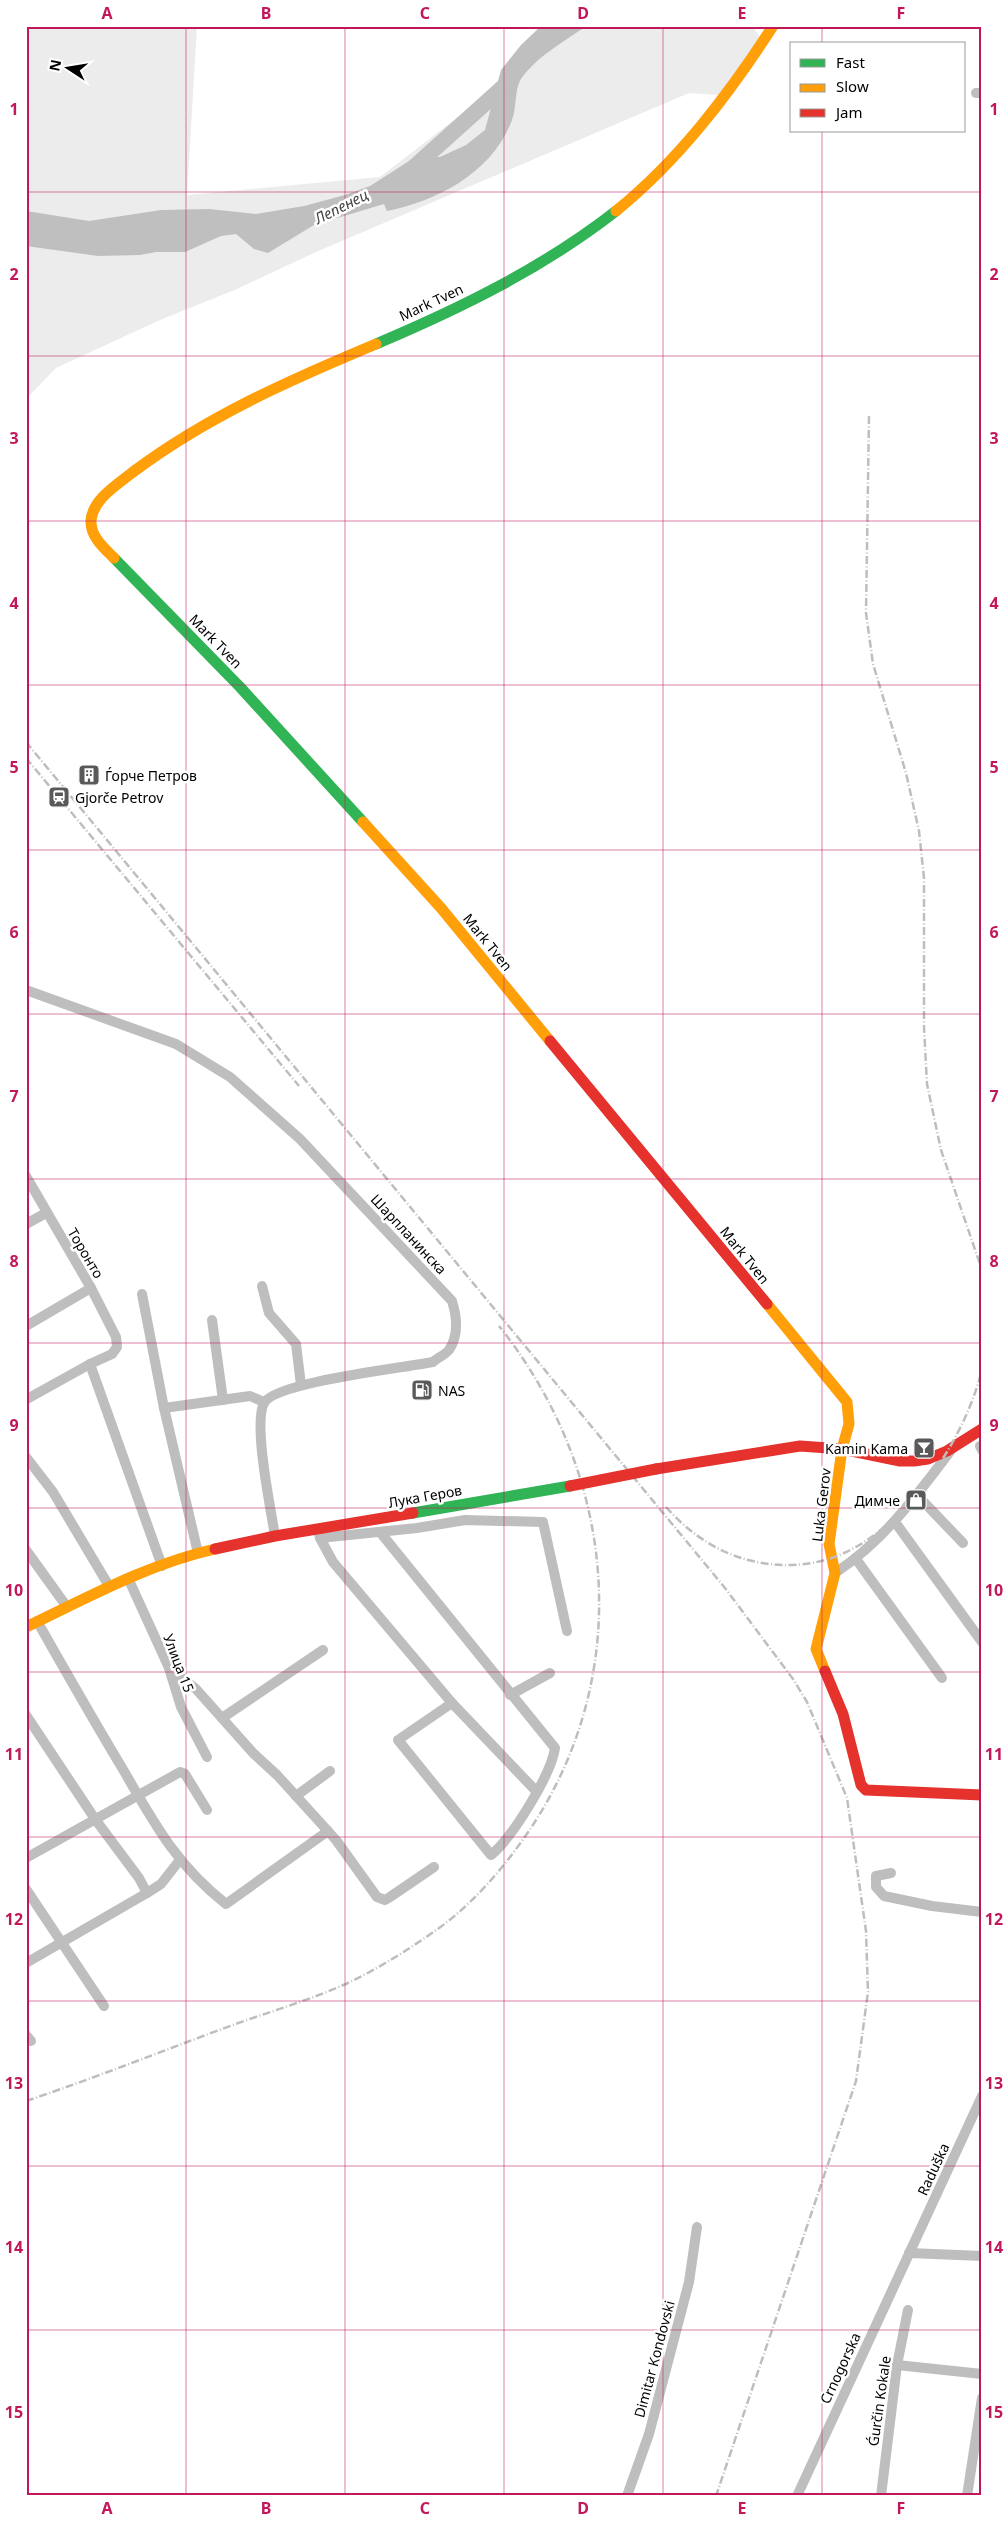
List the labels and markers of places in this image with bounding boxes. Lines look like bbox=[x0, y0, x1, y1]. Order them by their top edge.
building icon: Ѓорче Петров bbox=[77, 763, 101, 787]
place label: Ѓорче Петров bbox=[105, 766, 197, 785]
station icon: Gjorče Petrov bbox=[47, 785, 71, 809]
place label: Gjorče Petrov bbox=[75, 788, 164, 807]
fuel station icon: NAS bbox=[410, 1378, 434, 1402]
place label: NAS bbox=[438, 1381, 466, 1400]
bar icon: Kamin Kama bbox=[912, 1436, 936, 1460]
place label: Kamin Kama bbox=[825, 1439, 908, 1458]
shop icon: Димче bbox=[904, 1488, 928, 1512]
place label: Димче bbox=[854, 1491, 900, 1510]

